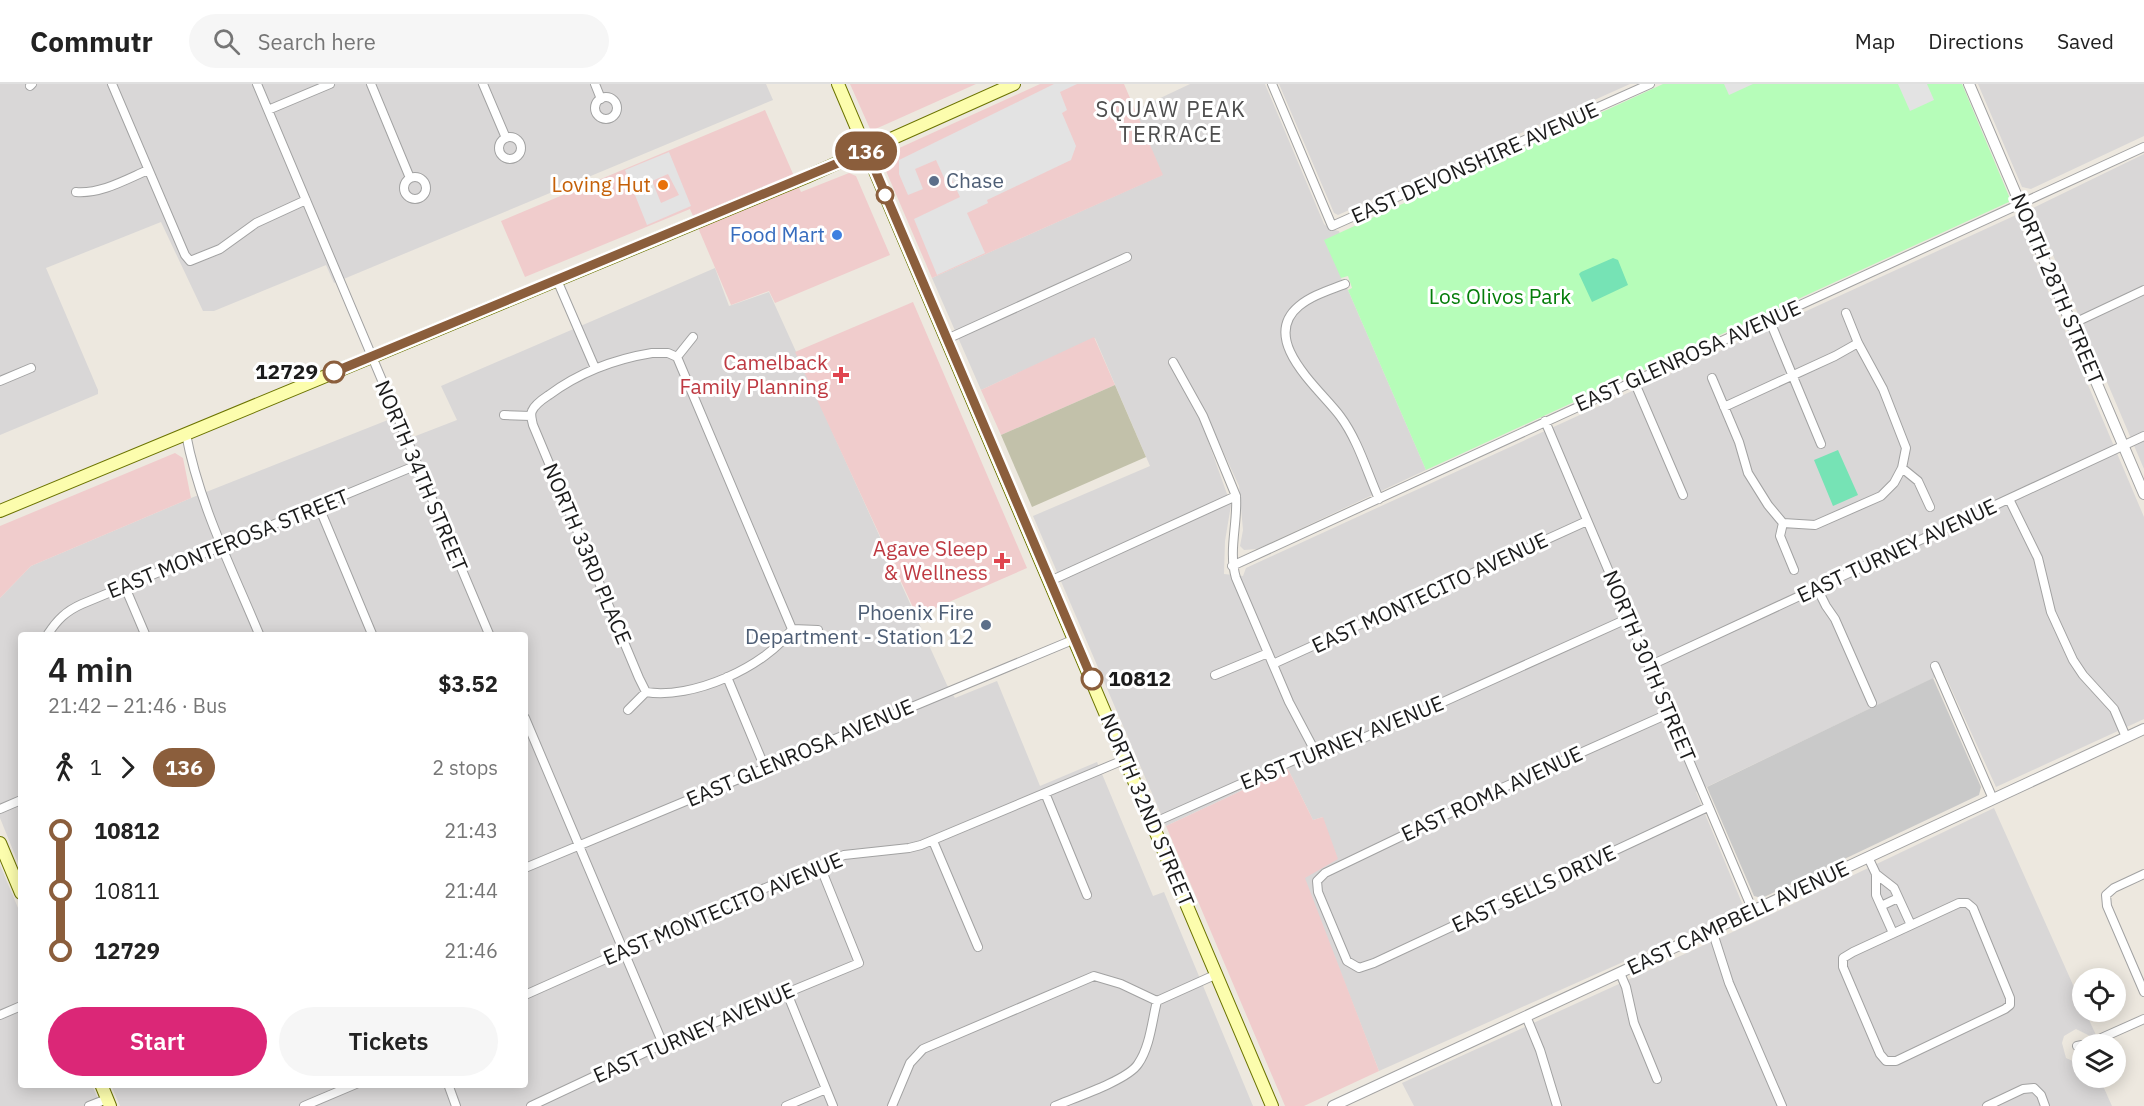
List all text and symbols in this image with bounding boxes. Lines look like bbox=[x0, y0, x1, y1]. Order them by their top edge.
search box bbox=[189, 14, 609, 68]
text: Commutr bbox=[30, 23, 153, 60]
icon: search bbox=[210, 25, 243, 58]
text: Search here bbox=[258, 27, 376, 56]
text: Map bbox=[1855, 27, 1895, 55]
text: Directions bbox=[1928, 27, 2024, 55]
text: Saved bbox=[2057, 27, 2114, 55]
district label: SQUAW PEAK TERRACE bbox=[1095, 94, 1247, 148]
street label: EAST DEVONSHIRE AVENUE bbox=[1346, 95, 1603, 229]
line badge: 136 bbox=[832, 132, 900, 170]
text: 136 bbox=[847, 137, 885, 165]
place label: Chase bbox=[946, 166, 1004, 194]
place label: Loving Hut bbox=[551, 170, 651, 198]
marker: Chase bbox=[927, 174, 941, 188]
marker: Loving Hut bbox=[656, 178, 670, 192]
unlabelled marker bbox=[876, 186, 894, 204]
street label: NORTH 28TH STREET bbox=[2005, 189, 2111, 389]
place label: Food Mart bbox=[730, 220, 825, 248]
marker: Food Mart bbox=[830, 228, 844, 242]
park label: Los Olivos Park bbox=[1429, 282, 1571, 310]
street label: EAST GLENROSA AVENUE bbox=[1570, 293, 1805, 418]
place label: Camelback Family Planning bbox=[680, 348, 828, 400]
place label: 12729 bbox=[255, 357, 318, 385]
marker: 12729 bbox=[323, 361, 345, 383]
marker: Camelback Family Planning bbox=[832, 366, 850, 384]
street label: NORTH 34TH STREET bbox=[369, 376, 475, 576]
street label: NORTH 33RD PLACE bbox=[537, 459, 639, 648]
street label: EAST MONTEROSA STREET bbox=[103, 482, 353, 604]
street label: EAST TURNEY AVENUE bbox=[1792, 491, 2001, 609]
street label: EAST MONTECITO AVENUE bbox=[1307, 525, 1552, 659]
place label: Agave Sleep & Wellness bbox=[873, 534, 988, 586]
marker: Agave Sleep & Wellness bbox=[993, 552, 1011, 570]
street label: NORTH 30TH STREET bbox=[1597, 566, 1703, 766]
place label: Phoenix Fire Department - Station 12 bbox=[745, 598, 974, 650]
marker: Phoenix Fire Department - Station 12 bbox=[979, 618, 993, 632]
text: 4 min bbox=[48, 648, 133, 691]
place label: 10812 bbox=[1108, 664, 1171, 692]
marker: 10812 bbox=[1081, 668, 1103, 690]
text: $3.52 bbox=[438, 669, 498, 698]
street label: EAST TURNEY AVENUE bbox=[1236, 688, 1448, 796]
street label: EAST GLENROSA AVENUE bbox=[682, 691, 918, 813]
text: 21:42 – 21:46 · Bus bbox=[48, 692, 227, 719]
street label: NORTH 32ND STREET bbox=[1095, 709, 1201, 911]
street label: EAST ROMA AVENUE bbox=[1396, 739, 1587, 847]
icon: walk bbox=[48, 751, 81, 784]
icon: forward bbox=[111, 751, 144, 784]
text: 136 bbox=[165, 753, 203, 781]
text: 1 bbox=[90, 754, 102, 781]
text: 2 stops bbox=[432, 754, 498, 781]
text: 10812 bbox=[94, 816, 160, 845]
text: 21:43 bbox=[444, 817, 498, 844]
street label: EAST SELLS DRIVE bbox=[1447, 838, 1620, 938]
street label: EAST MONTECITO AVENUE bbox=[599, 845, 847, 971]
street label: EAST CAMPBELL AVENUE bbox=[1622, 853, 1853, 981]
text: 10811 bbox=[94, 876, 160, 905]
text: 21:44 bbox=[444, 877, 498, 904]
text: 12729 bbox=[94, 936, 160, 965]
text: 21:46 bbox=[444, 937, 498, 964]
map controls bbox=[2072, 968, 2126, 1088]
button: locate bbox=[2072, 968, 2126, 1022]
street label: EAST TURNEY AVENUE bbox=[589, 975, 799, 1089]
button: Start bbox=[48, 1007, 267, 1076]
button: Tickets bbox=[279, 1007, 498, 1076]
button: layers bbox=[2072, 1034, 2126, 1088]

